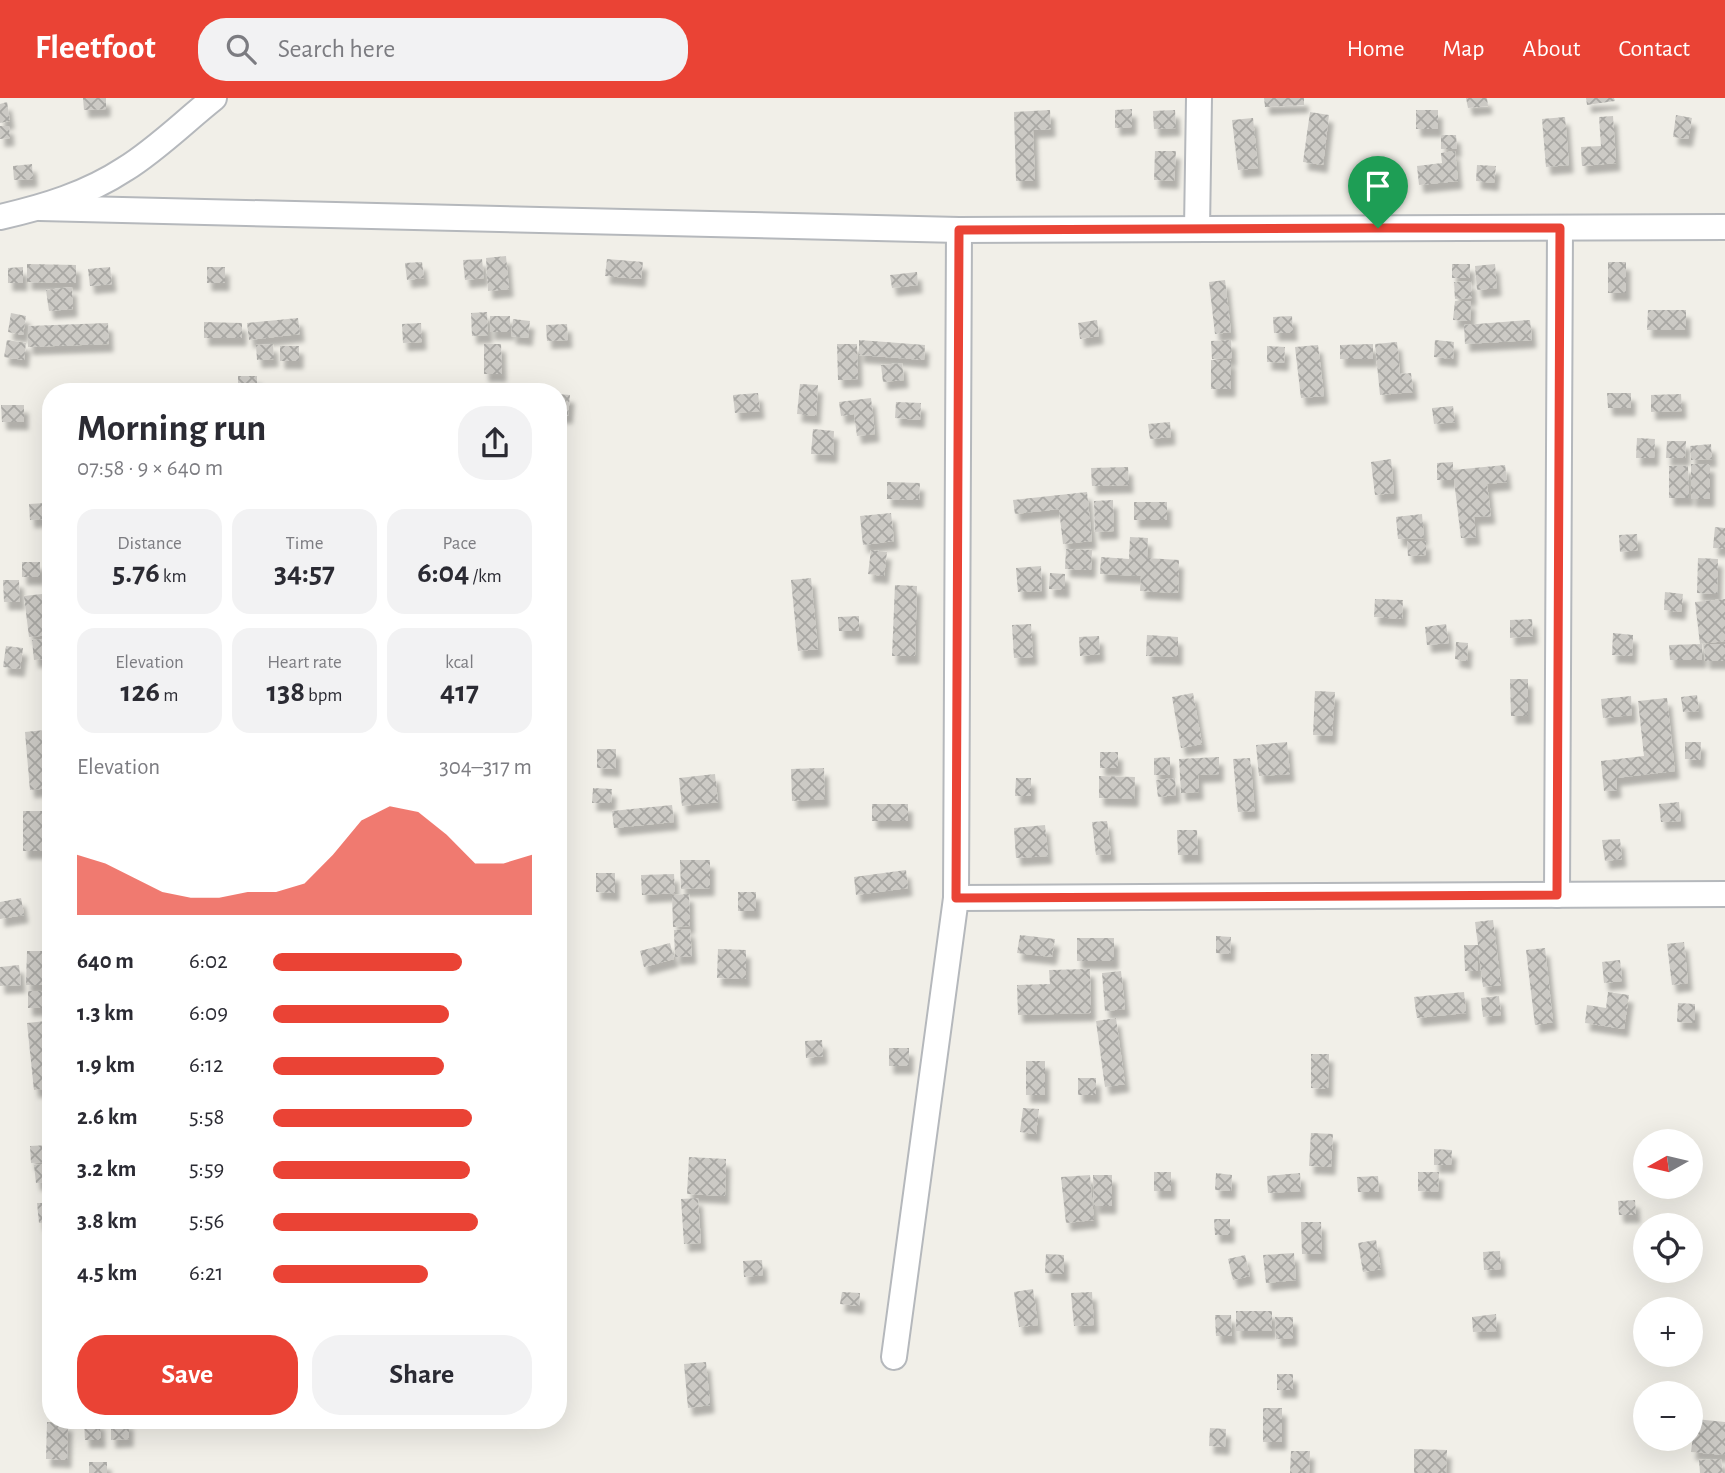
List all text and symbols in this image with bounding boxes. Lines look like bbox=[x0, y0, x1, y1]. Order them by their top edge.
search box bbox=[198, 18, 688, 81]
icon: search bbox=[222, 30, 260, 68]
text: Fleetfoot bbox=[35, 32, 156, 65]
text: Search here bbox=[278, 36, 395, 62]
text: Home bbox=[1347, 37, 1405, 61]
text: Map bbox=[1443, 37, 1485, 61]
text: About bbox=[1523, 37, 1580, 61]
text: Contact bbox=[1618, 37, 1690, 61]
pin bbox=[1348, 156, 1408, 228]
icon: arrive bbox=[1359, 167, 1397, 205]
button: share bbox=[458, 406, 532, 480]
text: Morning run bbox=[77, 410, 266, 448]
text: 07:58 · 9 × 640 m bbox=[77, 457, 223, 480]
text: Distance bbox=[117, 534, 182, 553]
text: Time bbox=[286, 534, 323, 553]
text: Pace bbox=[442, 534, 477, 553]
text: 5.76 bbox=[112, 558, 160, 588]
text: 34:57 bbox=[274, 558, 335, 588]
text: 6:04 bbox=[417, 558, 469, 588]
text: km bbox=[160, 567, 187, 586]
text: /km bbox=[469, 567, 502, 586]
text: Elevation bbox=[115, 653, 184, 672]
text: Heart rate bbox=[267, 653, 342, 672]
text: kcal bbox=[445, 653, 474, 672]
text: 126 bbox=[121, 677, 160, 707]
text: 138 bbox=[266, 677, 305, 707]
text: 417 bbox=[440, 677, 479, 707]
text: m bbox=[160, 686, 178, 705]
text: bpm bbox=[305, 686, 343, 705]
text: Elevation bbox=[77, 756, 160, 779]
text: 304–317 m bbox=[439, 756, 532, 779]
text: 640 m bbox=[77, 950, 134, 973]
text: 6:02 bbox=[189, 950, 228, 973]
text: 1.3 km bbox=[77, 1002, 134, 1025]
text: 6:09 bbox=[189, 1002, 228, 1025]
text: 1.9 km bbox=[77, 1054, 135, 1077]
text: 6:12 bbox=[189, 1054, 223, 1077]
text: 2.6 km bbox=[77, 1106, 138, 1129]
text: 5:58 bbox=[189, 1106, 224, 1129]
north arrow bbox=[1633, 1129, 1703, 1199]
map controls bbox=[1633, 1129, 1703, 1451]
text: 3.2 km bbox=[77, 1158, 136, 1181]
text: 5:59 bbox=[189, 1158, 224, 1181]
text: 3.8 km bbox=[77, 1210, 137, 1233]
text: 5:56 bbox=[189, 1210, 224, 1233]
button: locate bbox=[1633, 1213, 1703, 1283]
text: 4.5 km bbox=[77, 1262, 137, 1285]
text: 6:21 bbox=[189, 1262, 223, 1285]
button: + bbox=[1633, 1297, 1703, 1367]
button: Save bbox=[77, 1335, 298, 1415]
button: Share bbox=[312, 1335, 532, 1415]
button: − bbox=[1633, 1381, 1703, 1451]

